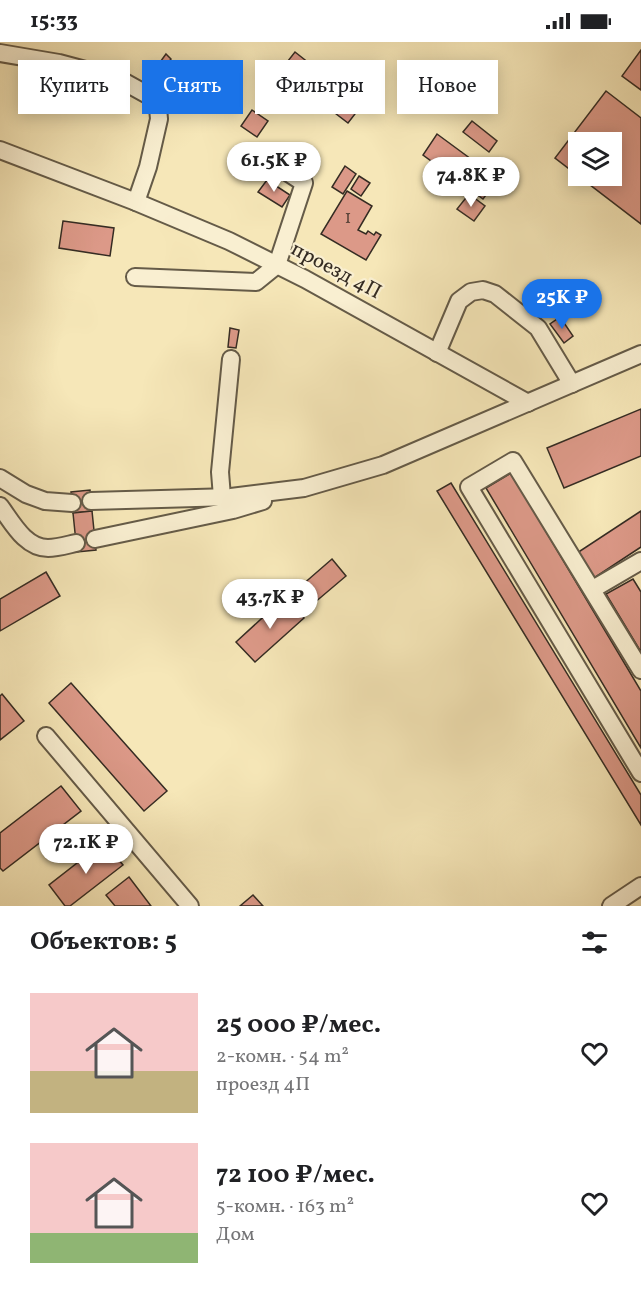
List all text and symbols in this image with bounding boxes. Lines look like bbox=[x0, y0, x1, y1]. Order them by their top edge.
text: 15:33 bbox=[30, 6, 78, 37]
chip: Купить bbox=[18, 60, 130, 114]
chip: Снять bbox=[142, 60, 243, 114]
chip: Фильтры bbox=[255, 60, 385, 114]
chip: Новое bbox=[397, 60, 498, 114]
map controls bbox=[568, 132, 622, 186]
button: layers bbox=[568, 132, 622, 186]
pin: 61.5K ₽ bbox=[219, 142, 329, 193]
text: 61.5K ₽ bbox=[241, 147, 307, 175]
pin: 74.8K ₽ bbox=[416, 157, 526, 208]
text: 74.8K ₽ bbox=[437, 162, 505, 190]
house number: 1 bbox=[345, 206, 351, 231]
street label: проезд 4П bbox=[286, 235, 386, 307]
pin: 25K ₽ bbox=[520, 279, 604, 330]
text: 25K ₽ bbox=[536, 284, 588, 312]
pin: 43.7K ₽ bbox=[215, 579, 325, 630]
text: 43.7K ₽ bbox=[236, 584, 304, 612]
pin: 72.1K ₽ bbox=[31, 824, 141, 875]
text: 72.1K ₽ bbox=[53, 829, 119, 857]
text: Объектов: 5 bbox=[30, 924, 177, 960]
icon: filters bbox=[578, 926, 611, 959]
text: 25 000 ₽/мес. bbox=[216, 1007, 381, 1043]
icon: home bbox=[78, 1017, 150, 1089]
icon: heart bbox=[578, 1037, 611, 1070]
text: 2-комн. · 54 m² bbox=[216, 1043, 349, 1071]
text: проезд 4П bbox=[216, 1071, 310, 1099]
text: 72 100 ₽/мес. bbox=[216, 1157, 375, 1193]
icon: home bbox=[78, 1167, 150, 1239]
icon: heart bbox=[578, 1187, 611, 1220]
text: 5-комн. · 163 m² bbox=[216, 1193, 354, 1221]
text: Дом bbox=[216, 1221, 255, 1249]

